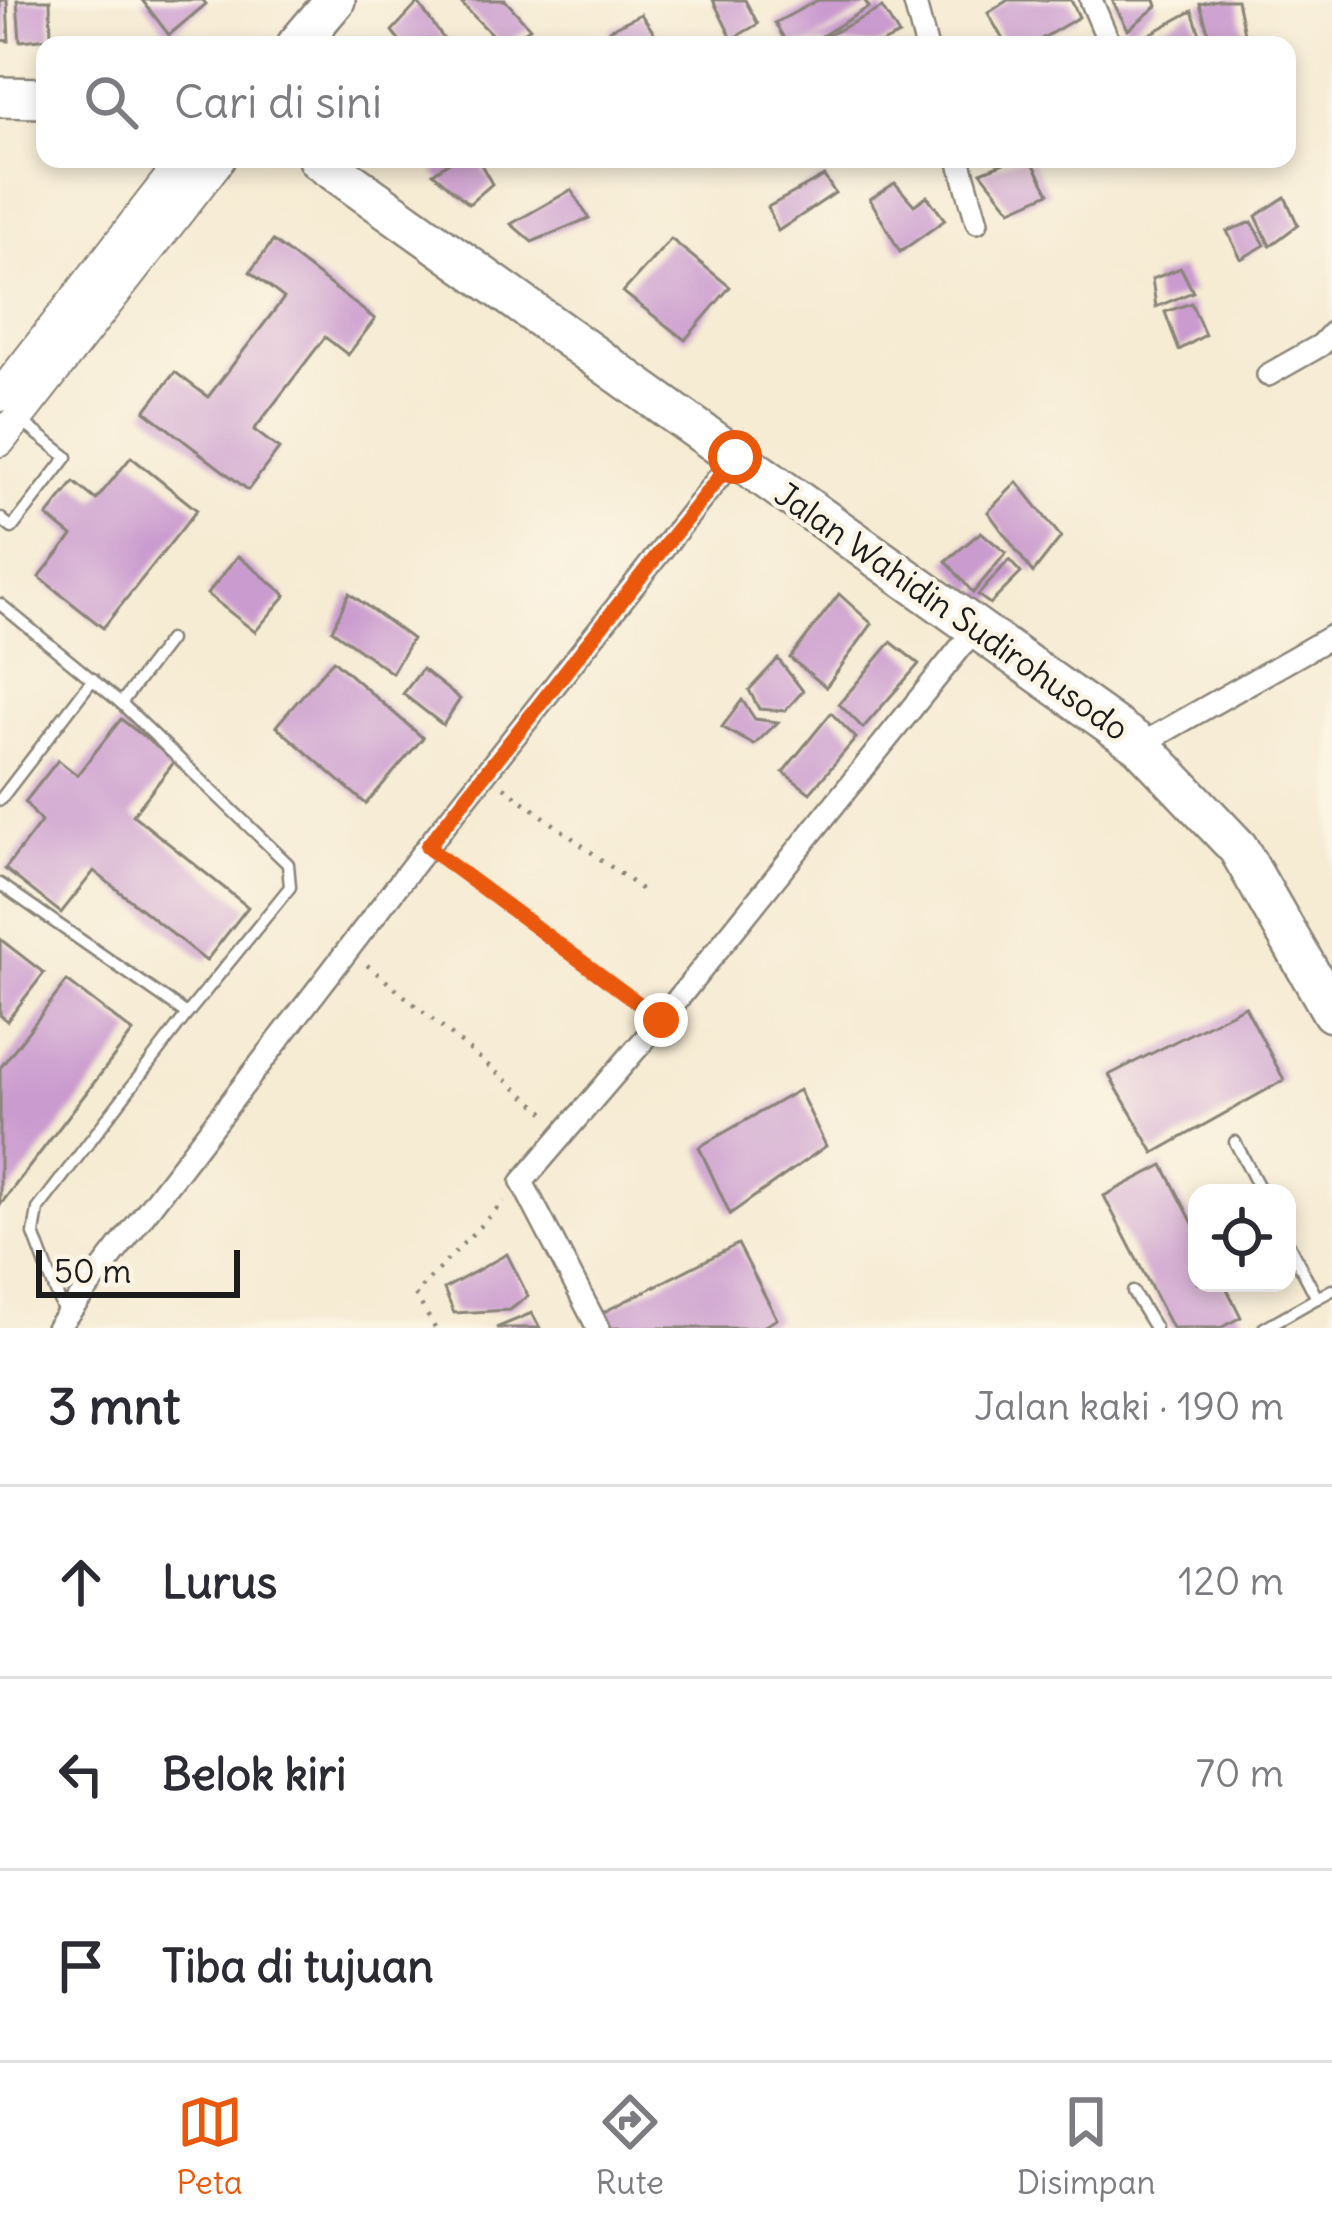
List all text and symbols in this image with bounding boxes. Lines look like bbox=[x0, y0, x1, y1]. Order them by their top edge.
search box bbox=[36, 36, 1296, 168]
icon: search bbox=[78, 69, 144, 135]
text: Cari di sini bbox=[174, 74, 382, 130]
route start bbox=[708, 430, 762, 484]
street label: Jalan Wahidin Sudirohusodo bbox=[767, 473, 1137, 749]
route end bbox=[634, 993, 688, 1047]
map controls bbox=[1188, 1184, 1296, 1292]
button: locate bbox=[1188, 1184, 1296, 1292]
scale bar bbox=[36, 1244, 240, 1297]
text: 50 m bbox=[54, 1250, 131, 1292]
text: 3 mnt bbox=[48, 1374, 180, 1438]
text: Jalan kaki · 190 m bbox=[974, 1382, 1284, 1431]
icon: ahead bbox=[48, 1549, 114, 1615]
text: Lurus bbox=[162, 1554, 277, 1610]
text: 120 m bbox=[1178, 1557, 1284, 1606]
icon: left bbox=[48, 1741, 114, 1807]
text: Belok kiri bbox=[162, 1746, 346, 1802]
text: 70 m bbox=[1196, 1749, 1284, 1798]
icon: arrive bbox=[48, 1933, 114, 1999]
text: Tiba di tujuan bbox=[162, 1938, 433, 1994]
tab: Peta bbox=[176, 2089, 243, 2203]
tab: Rute bbox=[595, 2089, 664, 2203]
tab: Disimpan bbox=[1017, 2089, 1156, 2203]

